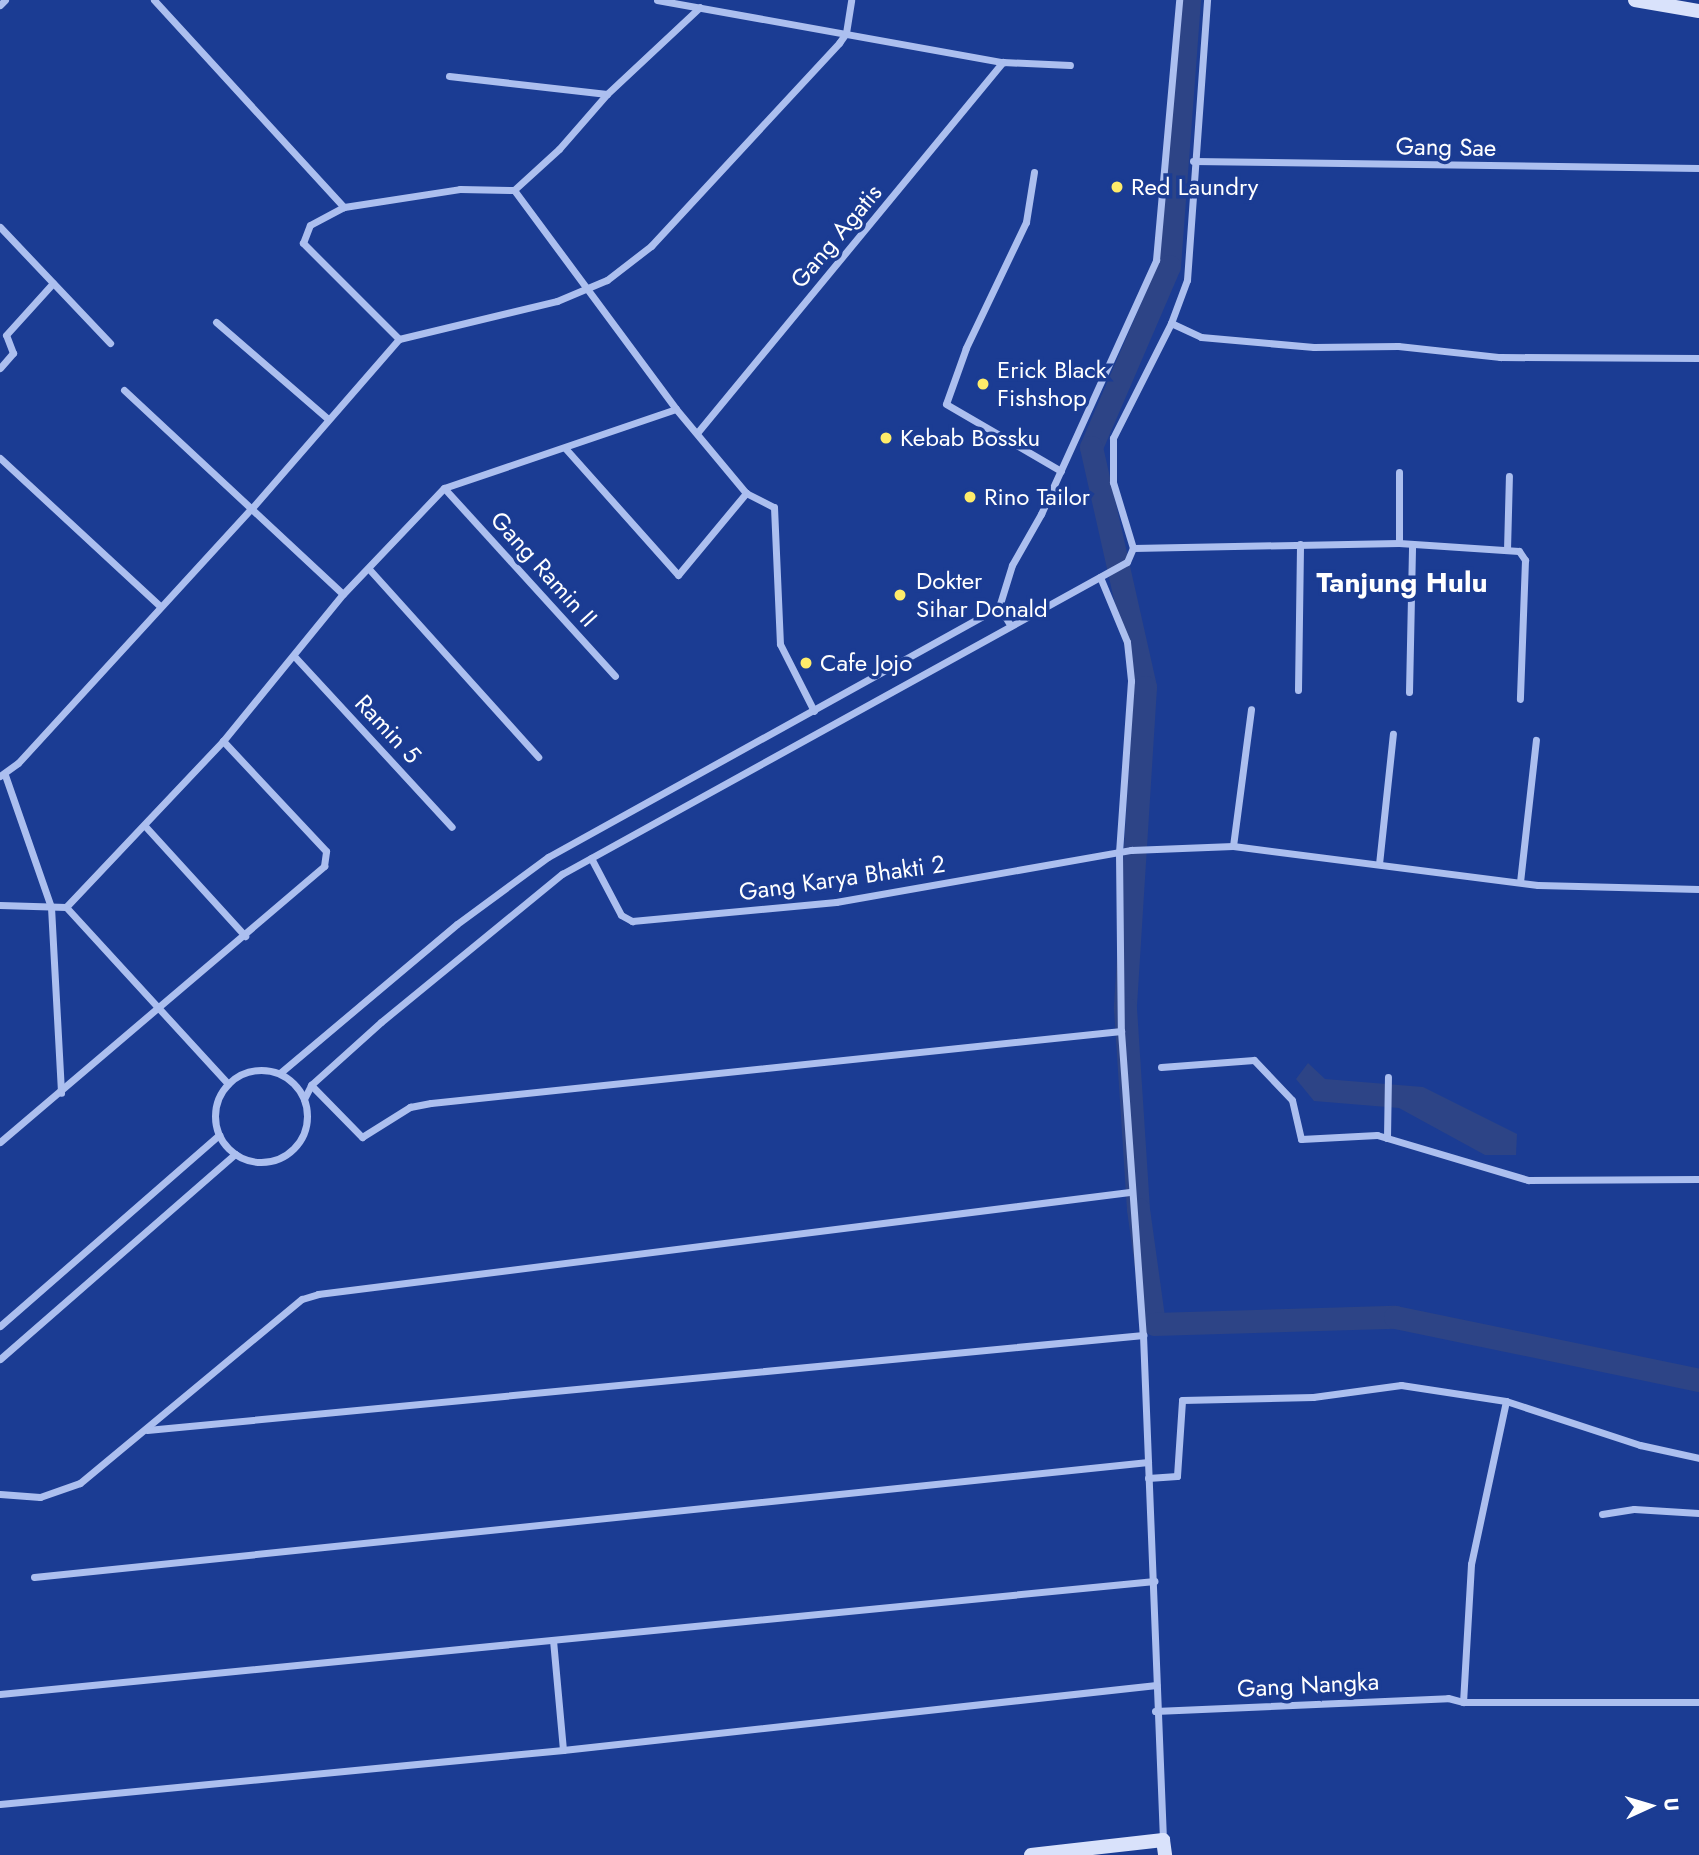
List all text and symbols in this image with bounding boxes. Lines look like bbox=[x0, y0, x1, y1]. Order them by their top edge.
street label: Gang Sae bbox=[1395, 132, 1497, 162]
place label: Red Laundry bbox=[1131, 173, 1258, 201]
street label: Gang Agatis bbox=[784, 178, 888, 294]
marker: Red Laundry bbox=[1109, 179, 1125, 195]
place label: Erick Black Fishshop bbox=[997, 356, 1106, 412]
marker: Erick Black Fishshop bbox=[975, 376, 991, 392]
place label: Kebab Bossku bbox=[900, 424, 1040, 452]
marker: Kebab Bossku bbox=[878, 430, 894, 446]
place label: Rino Tailor bbox=[984, 483, 1090, 511]
marker: Rino Tailor bbox=[962, 489, 978, 505]
street label: Gang Ramin II bbox=[485, 505, 603, 633]
district label: Tanjung Hulu bbox=[1316, 566, 1488, 600]
place label: Dokter Sihar Donald bbox=[916, 567, 1048, 623]
marker: Dokter Sihar Donald bbox=[890, 585, 910, 605]
place label: Cafe Jojo bbox=[820, 649, 912, 677]
marker: Cafe Jojo bbox=[798, 655, 814, 671]
street label: Ramin 5 bbox=[349, 689, 427, 769]
street label: Gang Karya Bhakti 2 bbox=[737, 849, 947, 907]
street label: Gang Nangka bbox=[1236, 1667, 1380, 1703]
north arrow bbox=[1615, 1771, 1685, 1841]
text: U bbox=[1658, 1797, 1685, 1812]

